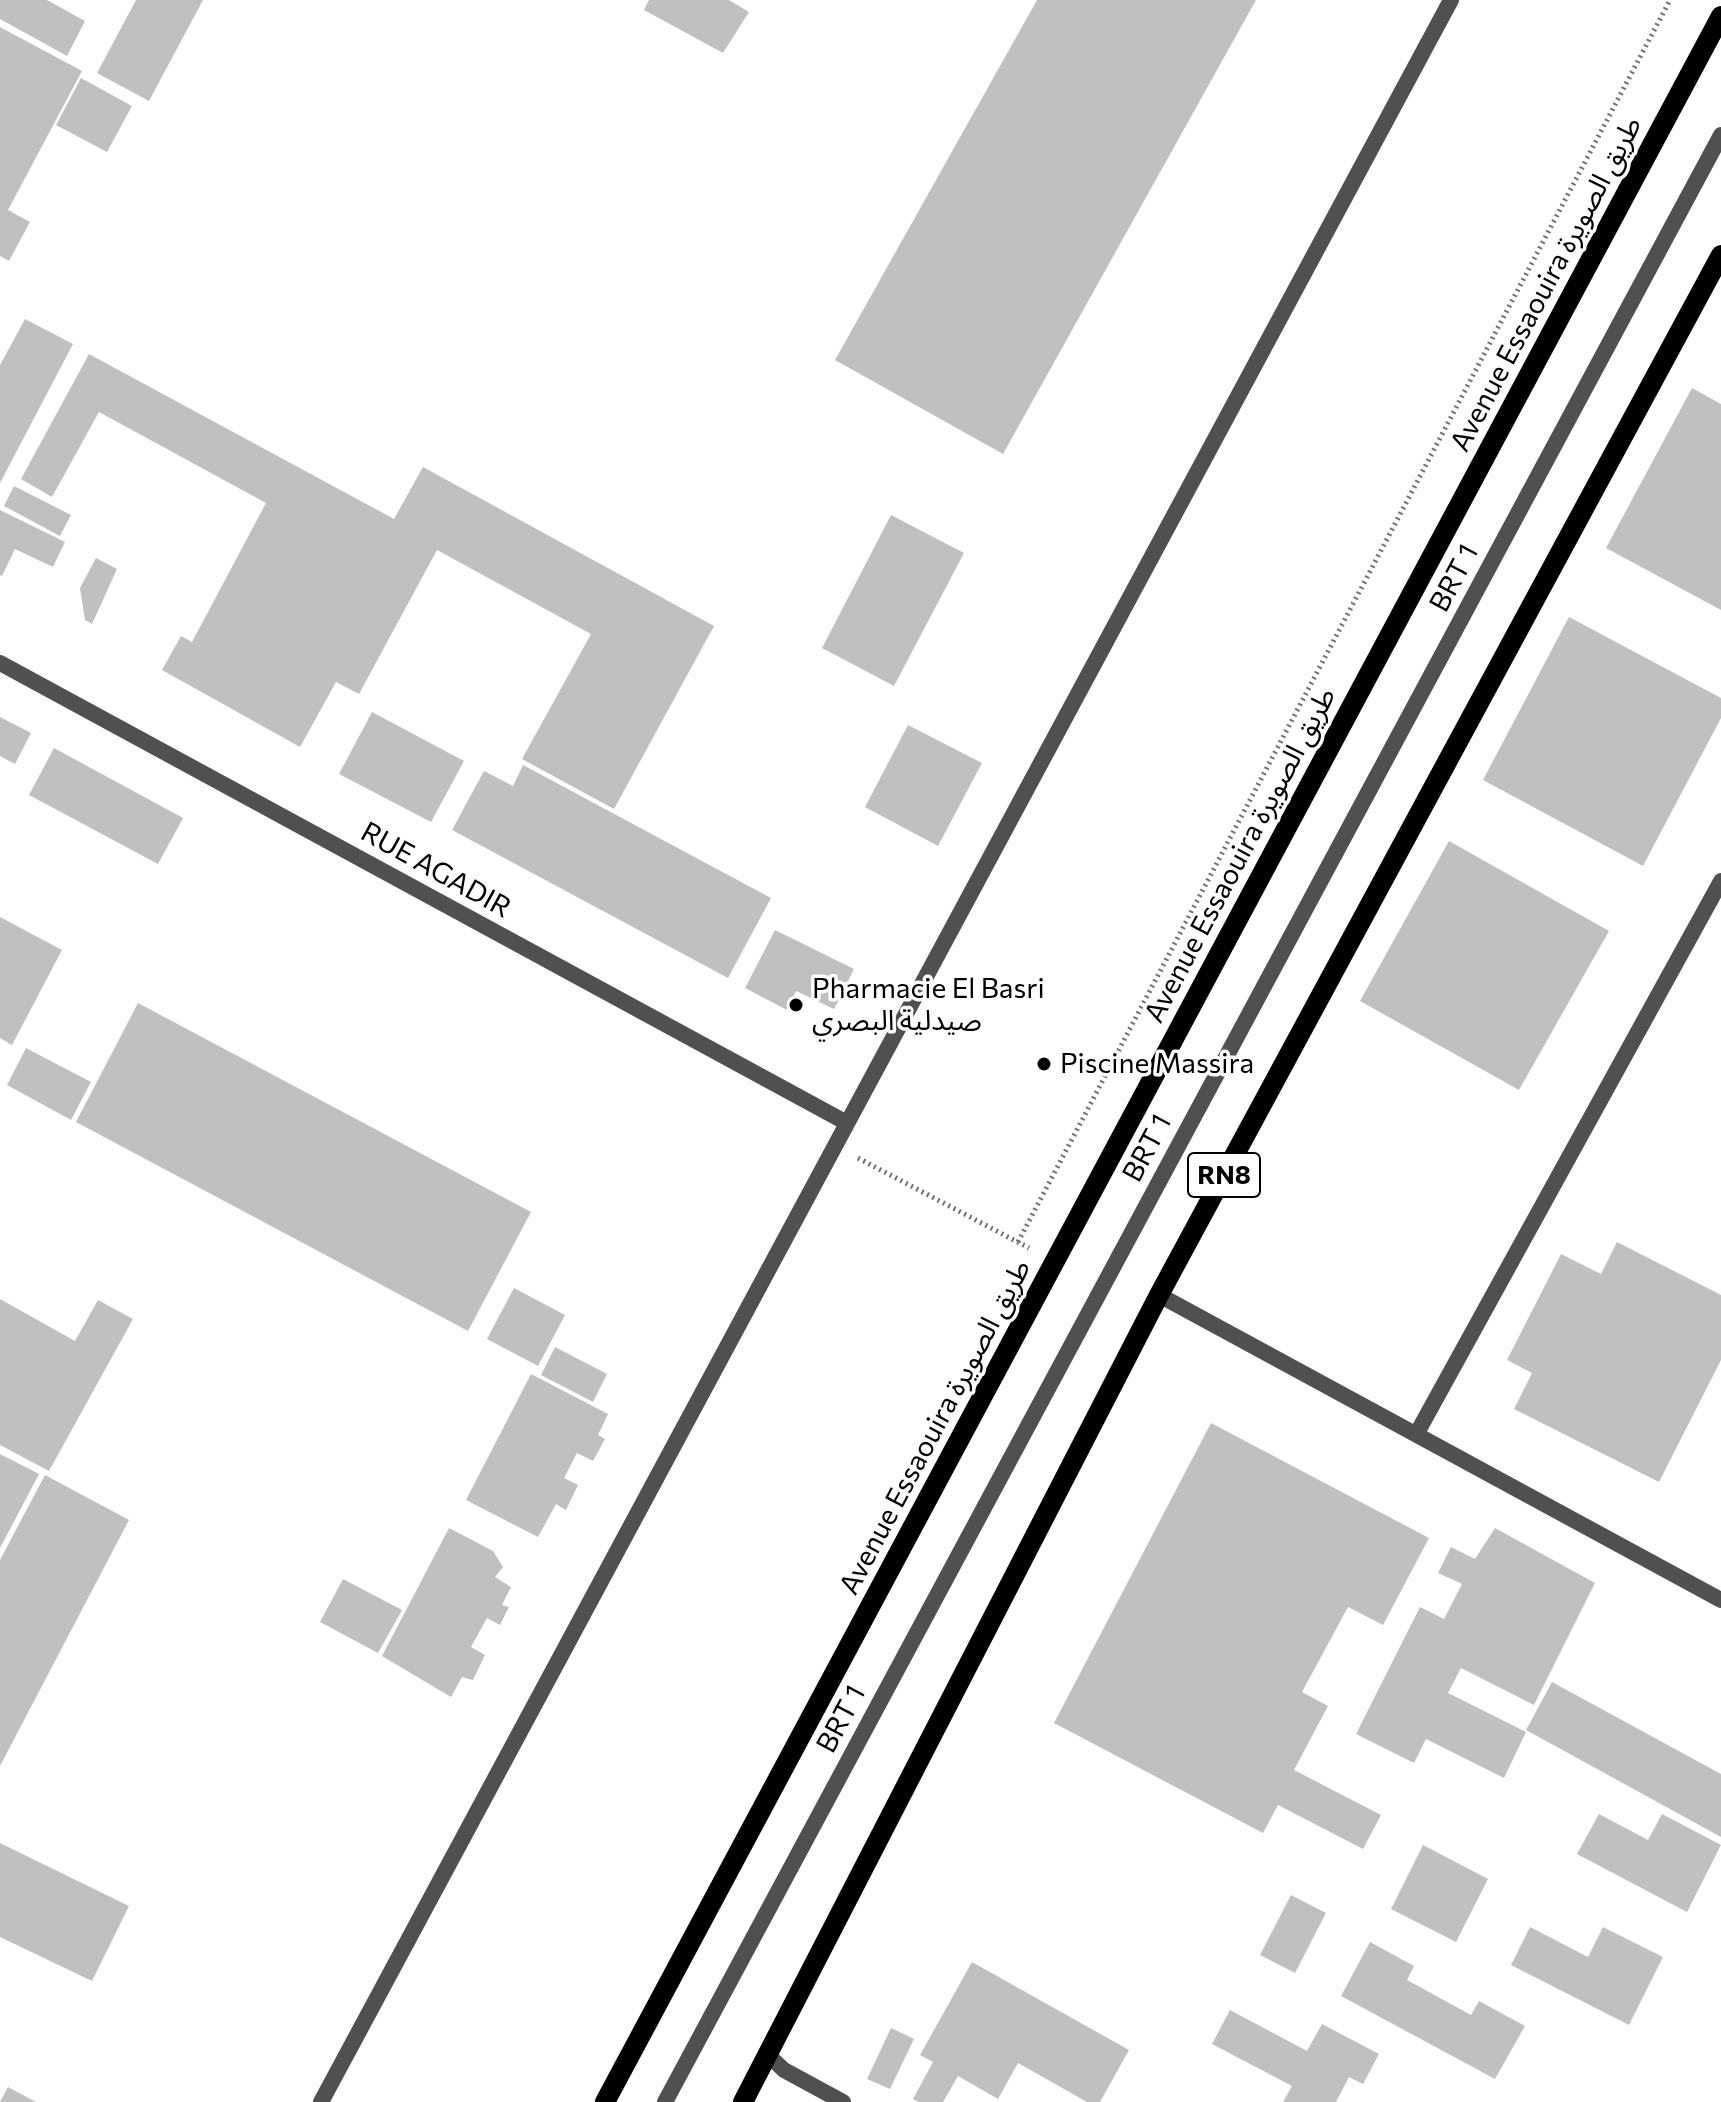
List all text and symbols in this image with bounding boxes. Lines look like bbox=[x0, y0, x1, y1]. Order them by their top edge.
street label: Avenue Essaouira طريق الصويرة bbox=[1443, 111, 1649, 457]
street label: BRT 1 bbox=[1422, 539, 1486, 617]
street label: Avenue Essaouira طريق الصويرة bbox=[1137, 682, 1343, 1028]
street label: RUE AGADIR bbox=[355, 815, 517, 925]
place label: Pharmacie El Basri صيدلية البصري bbox=[812, 972, 1045, 1038]
marker: Pharmacie El Basri صيدلية البصري bbox=[787, 996, 805, 1014]
place label: Piscine Massira bbox=[1060, 1047, 1254, 1081]
marker: Piscine Massira bbox=[1035, 1055, 1053, 1073]
street label: BRT 1 bbox=[1115, 1109, 1179, 1187]
road number: RN8 bbox=[1188, 1153, 1260, 1197]
street label: Avenue Essaouira طريق الصويرة bbox=[832, 1254, 1038, 1600]
street label: BRT 1 bbox=[809, 1680, 873, 1758]

